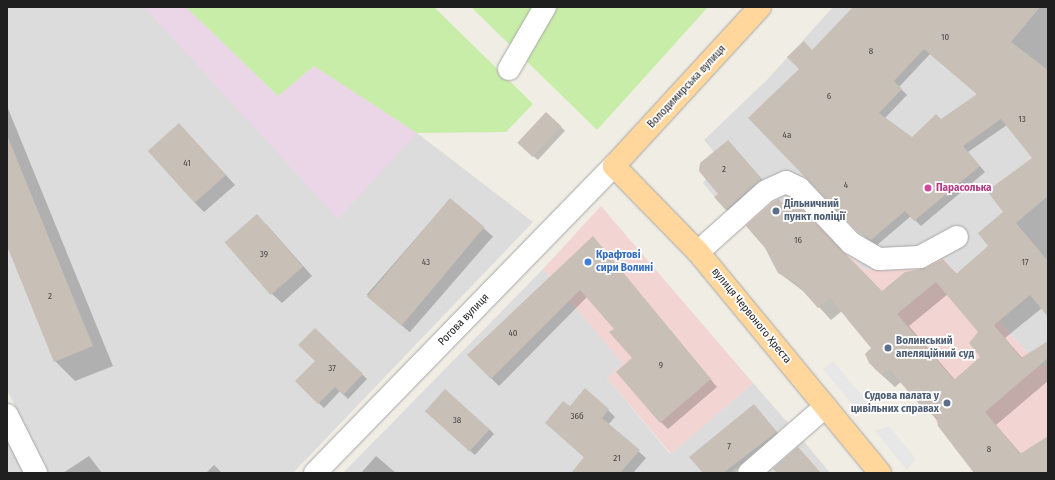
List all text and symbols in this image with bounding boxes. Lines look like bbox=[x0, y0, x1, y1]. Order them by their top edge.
house number: 10 bbox=[941, 32, 949, 42]
street label: Володимирська вулиця bbox=[645, 43, 729, 131]
house number: 8 bbox=[869, 46, 873, 56]
house number: 6 bbox=[827, 91, 831, 101]
house number: 13 bbox=[1018, 114, 1026, 124]
house number: 4а bbox=[783, 130, 791, 140]
house number: 41 bbox=[183, 158, 191, 168]
house number: 2 bbox=[722, 164, 726, 174]
house number: 4 bbox=[844, 180, 848, 190]
place label: Парасолька bbox=[936, 181, 991, 195]
marker: Парасолька bbox=[923, 183, 933, 193]
place label: Дільничний пункт поліції bbox=[784, 198, 845, 224]
marker: Дільничний пункт поліції bbox=[771, 206, 781, 216]
house number: 16 bbox=[794, 235, 802, 245]
house number: 39 bbox=[260, 249, 268, 259]
place label: Крафтові сири Волині bbox=[596, 249, 653, 275]
house number: 43 bbox=[422, 257, 430, 267]
marker: Крафтові сири Волині bbox=[583, 257, 593, 267]
house number: 17 bbox=[1021, 257, 1029, 267]
street label: вулиця Червоного Хреста bbox=[708, 266, 794, 366]
house number: 2 bbox=[48, 291, 52, 301]
street label: Рогова вулиця bbox=[436, 291, 492, 349]
house number: 40 bbox=[508, 328, 518, 338]
place label: Волинський апеляційний суд bbox=[896, 335, 974, 361]
marker: Волинський апеляційний суд bbox=[883, 343, 893, 353]
house number: 9 bbox=[659, 360, 663, 370]
house number: 37 bbox=[328, 363, 336, 373]
place label: Судова палата у цивільних справах bbox=[851, 390, 939, 416]
marker: Судова палата у цивільних справах bbox=[942, 398, 952, 408]
house number: 36б bbox=[570, 411, 584, 421]
house number: 38 bbox=[453, 415, 461, 425]
house number: 7 bbox=[727, 441, 731, 451]
house number: 8 bbox=[987, 444, 991, 454]
house number: 21 bbox=[613, 453, 621, 463]

